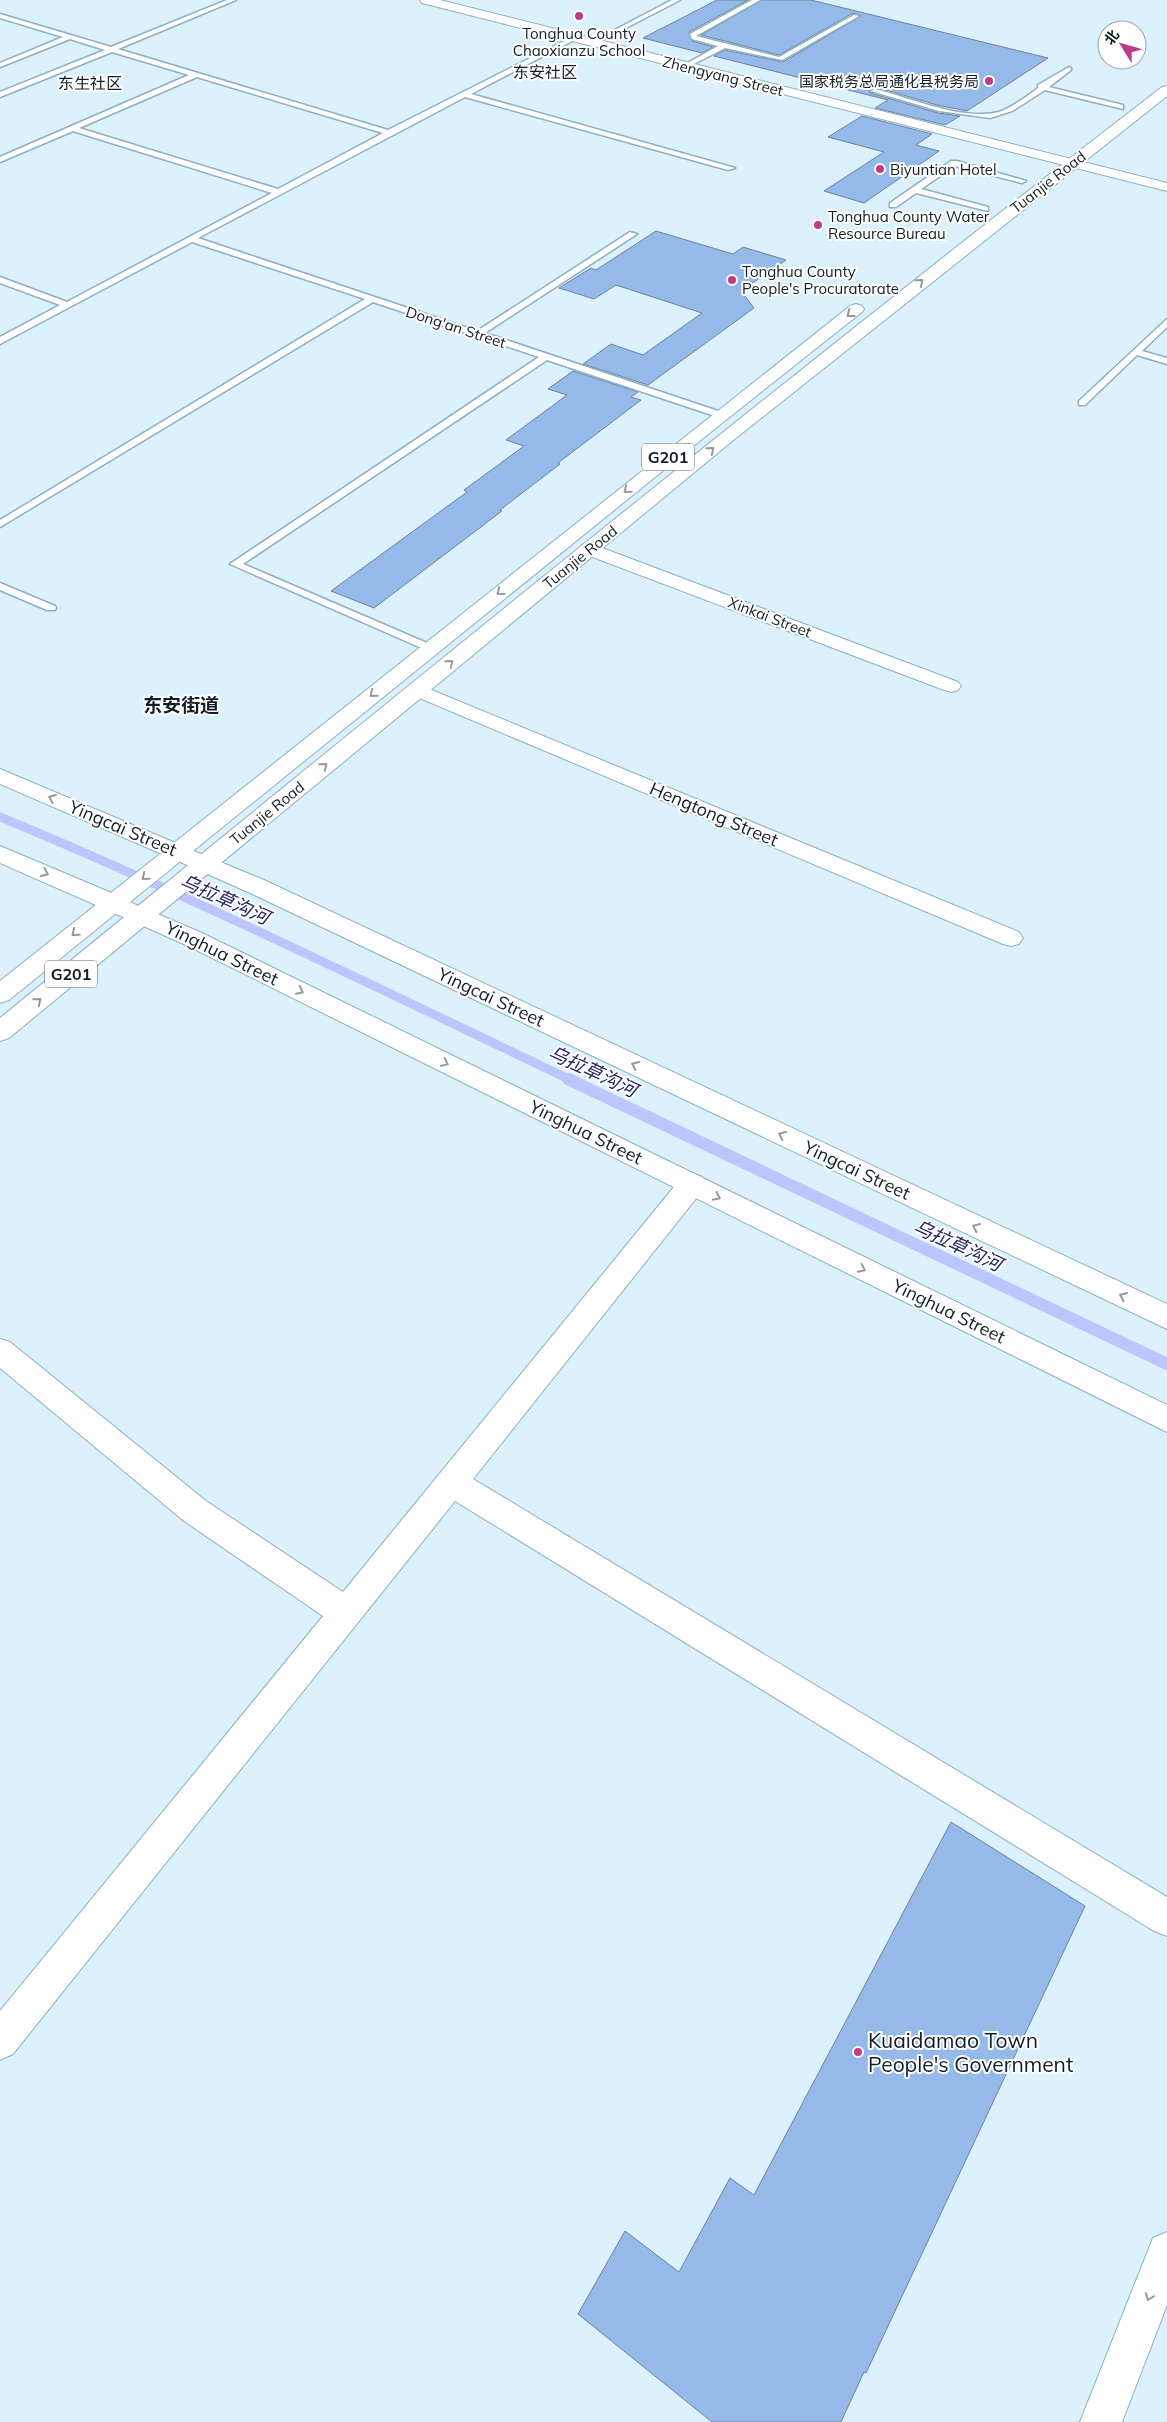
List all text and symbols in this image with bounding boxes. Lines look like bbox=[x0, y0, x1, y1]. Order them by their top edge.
marker: Tonghua County Chaoxianzu School bbox=[573, 10, 585, 22]
north arrow bbox=[1097, 20, 1147, 70]
place label: Tonghua County Chaoxianzu School bbox=[513, 24, 645, 60]
text: 北 bbox=[1100, 26, 1123, 48]
street label: Zhengyang Street bbox=[661, 52, 785, 100]
district label: 东安社区 bbox=[513, 62, 577, 82]
place label: 国家税务总局通化县税务局 bbox=[799, 72, 979, 91]
district label: 东生社区 bbox=[58, 73, 122, 93]
marker: 国家税务总局通化县税务局 bbox=[983, 75, 995, 87]
street label: Tuanjie Road bbox=[1007, 147, 1089, 217]
place label: Biyuntian Hotel bbox=[890, 160, 997, 179]
marker: Biyuntian Hotel bbox=[874, 163, 886, 175]
place label: Tonghua County Water Resource Bureau bbox=[828, 207, 990, 243]
marker: Tonghua County Water Resource Bureau bbox=[812, 219, 824, 231]
place label: Tonghua County People's Procuratorate bbox=[742, 262, 899, 298]
marker: Tonghua County People's Procuratorate bbox=[726, 274, 738, 286]
one-way arrow bbox=[914, 280, 923, 288]
street label: Dong'an Street bbox=[404, 302, 508, 352]
one-way arrow bbox=[847, 308, 856, 316]
road number: G201 bbox=[642, 444, 694, 471]
one-way arrow bbox=[705, 447, 714, 455]
one-way arrow bbox=[623, 485, 632, 494]
street label: Tuanjie Road bbox=[539, 521, 621, 593]
one-way arrow bbox=[497, 586, 506, 594]
street label: Xinkai Street bbox=[726, 592, 814, 642]
one-way arrow bbox=[444, 660, 453, 669]
one-way arrow bbox=[370, 688, 379, 696]
district label: 东安街道 bbox=[143, 693, 219, 717]
one-way arrow bbox=[318, 764, 327, 772]
street label: Tuanjie Road bbox=[226, 777, 308, 849]
street label: Hengtong Street bbox=[646, 777, 782, 851]
one-way arrow bbox=[48, 793, 57, 804]
street label: Yingcai Street bbox=[65, 795, 180, 861]
one-way arrow bbox=[40, 867, 49, 878]
water label: 乌拉草沟河 bbox=[177, 869, 277, 931]
one-way arrow bbox=[142, 872, 151, 880]
street label: Yinghua Street bbox=[161, 915, 282, 990]
one-way arrow bbox=[72, 928, 81, 936]
road number: G201 bbox=[45, 961, 97, 988]
street label: Yingcai Street bbox=[433, 962, 548, 1032]
one-way arrow bbox=[294, 984, 303, 994]
one-way arrow bbox=[32, 998, 41, 1007]
water label: 乌拉草沟河 bbox=[545, 1040, 645, 1104]
one-way arrow bbox=[440, 1056, 449, 1067]
one-way arrow bbox=[631, 1061, 640, 1071]
street label: Yinghua Street bbox=[525, 1094, 646, 1169]
one-way arrow bbox=[778, 1130, 787, 1141]
street label: Yingcai Street bbox=[799, 1135, 914, 1205]
one-way arrow bbox=[711, 1190, 720, 1200]
water label: 乌拉草沟河 bbox=[910, 1214, 1010, 1278]
one-way arrow bbox=[972, 1222, 981, 1233]
one-way arrow bbox=[857, 1263, 866, 1273]
street label: Yinghua Street bbox=[888, 1273, 1009, 1348]
one-way arrow bbox=[1119, 1292, 1128, 1302]
place label: Kuaidamao Town People's Government bbox=[868, 2027, 1073, 2077]
marker: Kuaidamao Town People's Government bbox=[852, 2046, 864, 2058]
one-way arrow bbox=[1145, 2292, 1155, 2301]

